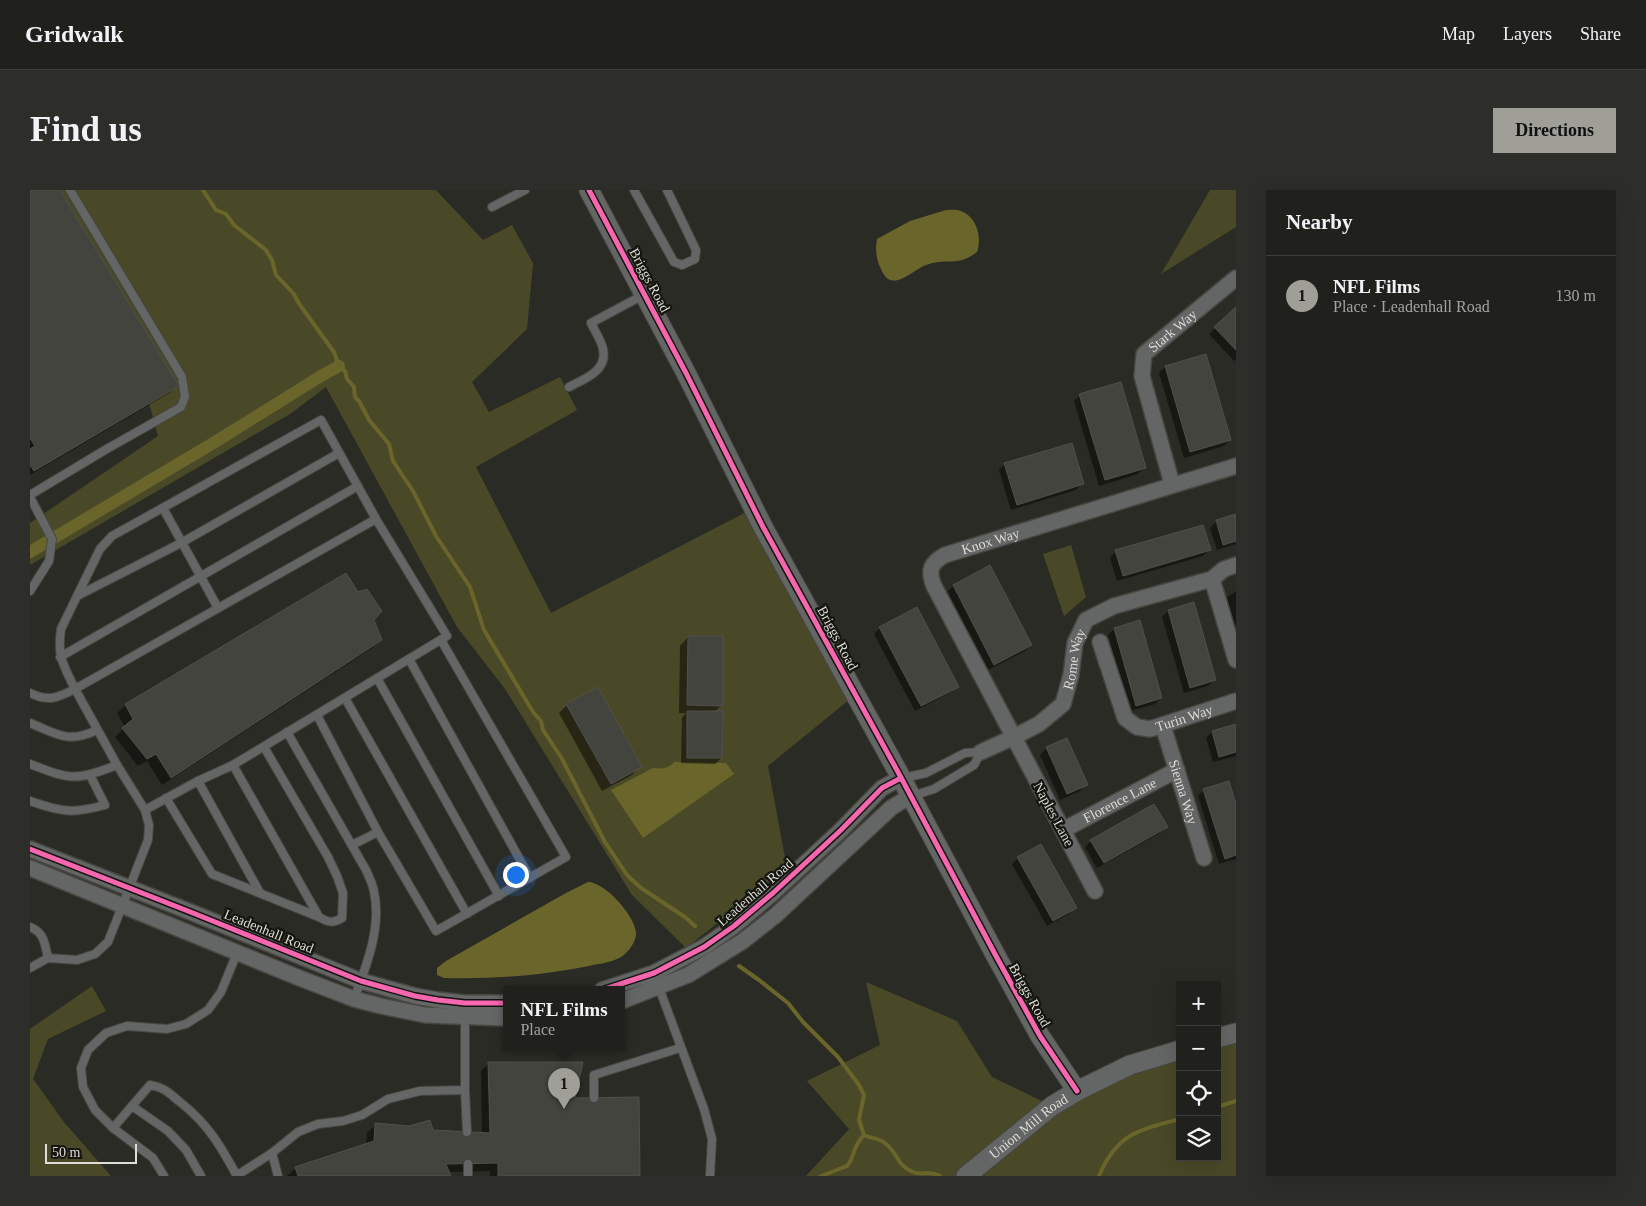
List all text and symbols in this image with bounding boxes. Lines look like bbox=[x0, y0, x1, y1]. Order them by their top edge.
text: Gridwalk bbox=[25, 21, 124, 47]
text: Map bbox=[1442, 24, 1475, 44]
text: Layers bbox=[1503, 24, 1552, 44]
text: Share bbox=[1580, 24, 1621, 44]
button: Directions bbox=[1493, 108, 1616, 153]
text: Find us bbox=[30, 110, 142, 149]
text: Nearby bbox=[1286, 210, 1353, 234]
street label: Briggs Road bbox=[626, 246, 673, 315]
text: NFL Films bbox=[1333, 276, 1420, 297]
text: 1 bbox=[1298, 287, 1306, 304]
text: 130 m bbox=[1556, 287, 1596, 304]
text: Place · Leadenhall Road bbox=[1333, 298, 1490, 315]
street label: Stark Way bbox=[1146, 307, 1200, 355]
street label: Knox Way bbox=[960, 526, 1021, 557]
street label: Briggs Road bbox=[814, 604, 861, 673]
street label: Rome Way bbox=[1060, 626, 1089, 691]
street label: Turin Way bbox=[1154, 702, 1215, 735]
street label: Sienna Way bbox=[1166, 758, 1200, 826]
street label: Florence Lane bbox=[1081, 775, 1159, 826]
street label: Naples Lane bbox=[1030, 780, 1077, 849]
street label: Leadenhall Road bbox=[714, 855, 796, 929]
your location bbox=[503, 862, 529, 888]
street label: Leadenhall Road bbox=[222, 907, 316, 956]
street label: Briggs Road bbox=[1006, 961, 1053, 1030]
map controls bbox=[1176, 981, 1221, 1161]
button: + bbox=[1176, 981, 1221, 1026]
popup bbox=[503, 986, 625, 1051]
text: NFL Films bbox=[520, 999, 608, 1020]
text: Place bbox=[520, 1021, 555, 1038]
button: − bbox=[1176, 1026, 1221, 1071]
pin: 1 bbox=[548, 1068, 580, 1109]
button: locate bbox=[1176, 1071, 1221, 1116]
street label: Union Mill Road bbox=[987, 1091, 1071, 1162]
button: layers bbox=[1176, 1116, 1221, 1161]
scale bar bbox=[45, 1141, 138, 1164]
text: 50 m bbox=[52, 1145, 80, 1160]

